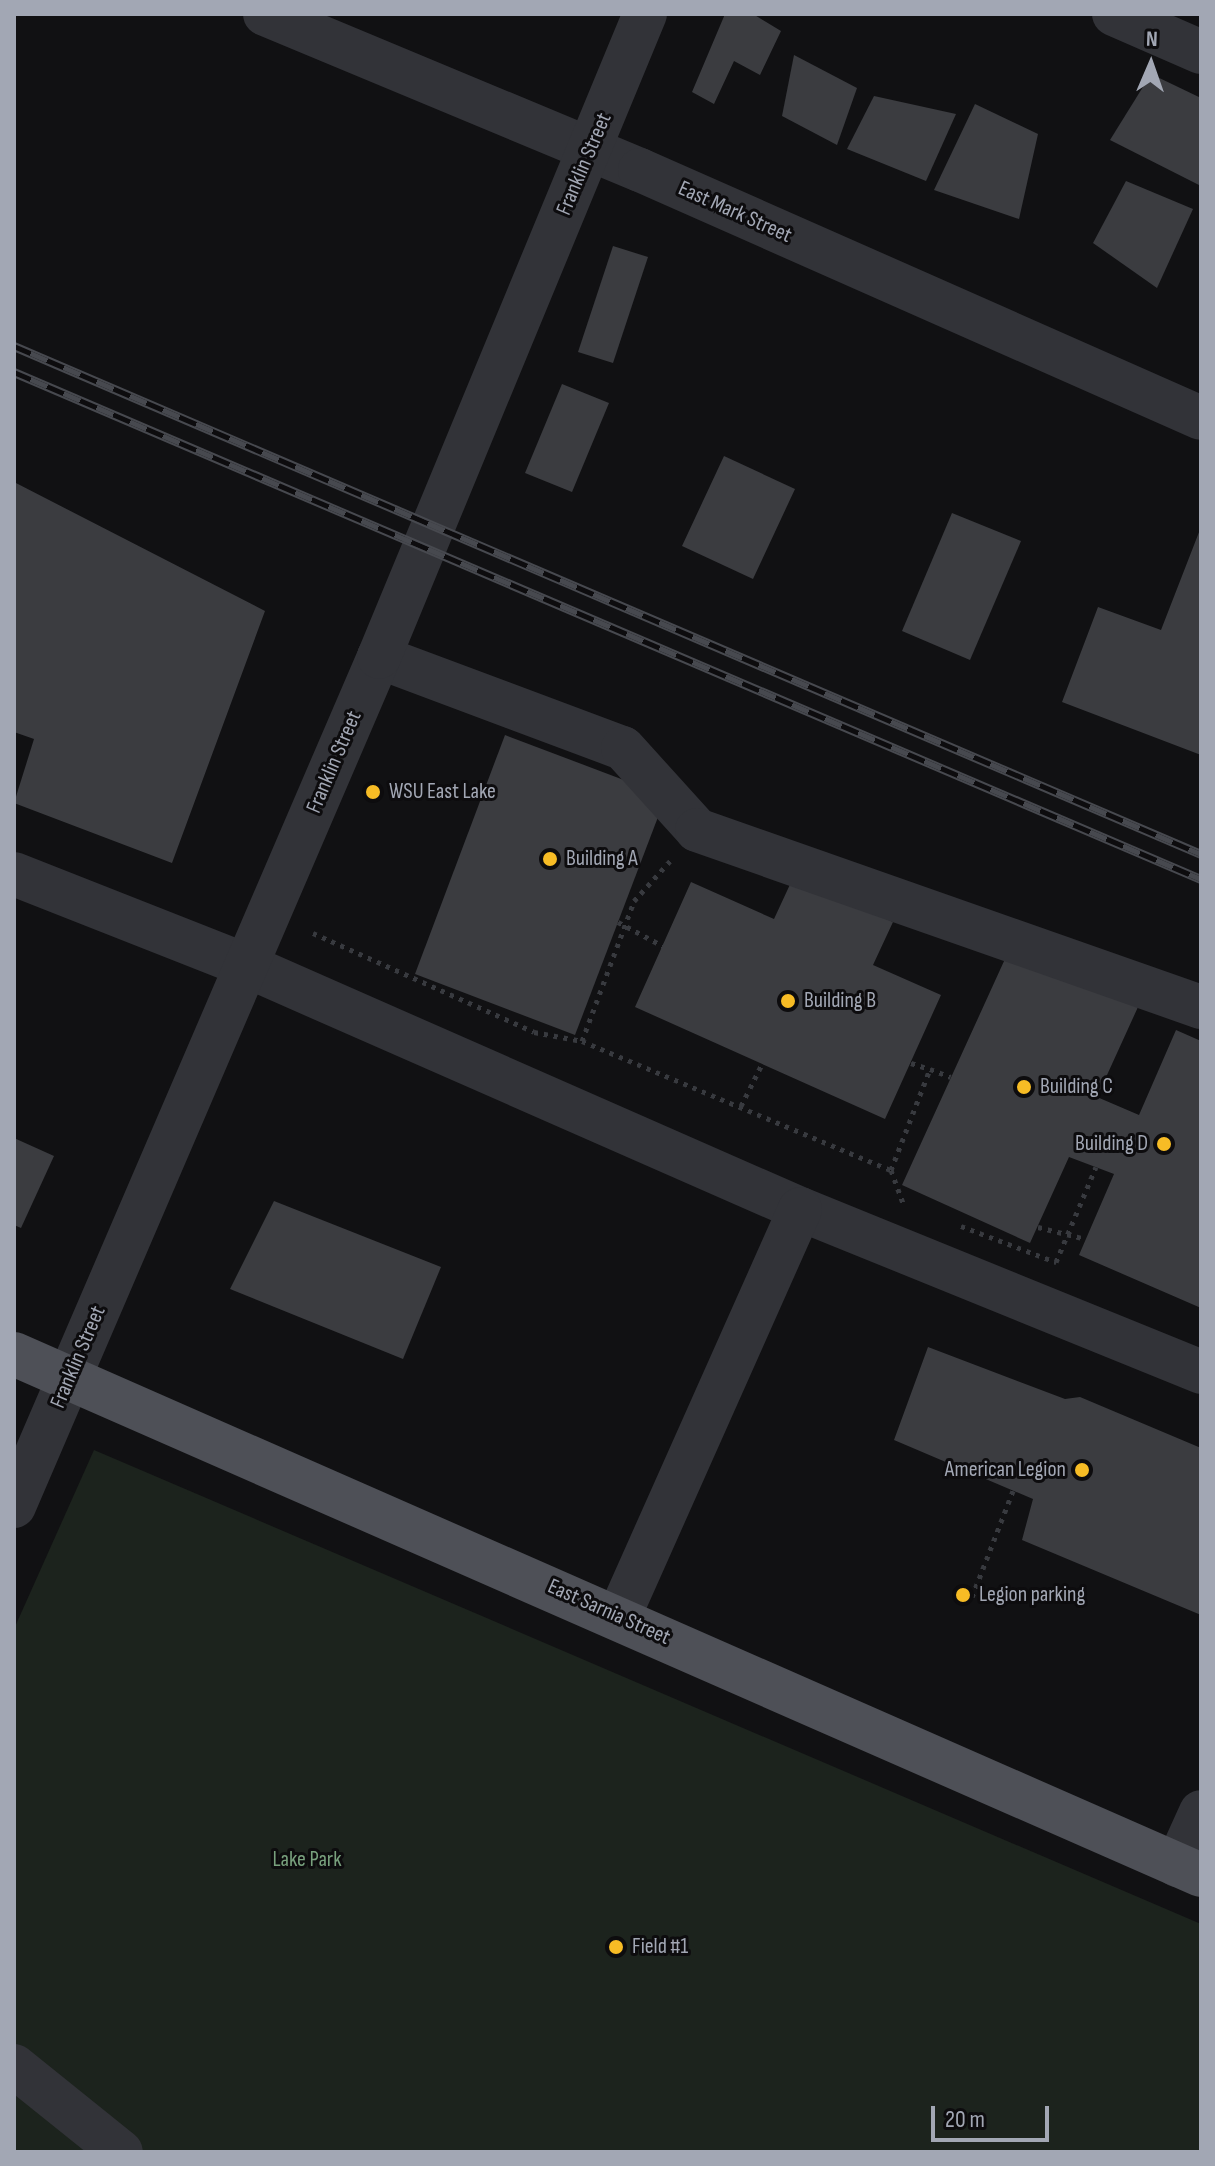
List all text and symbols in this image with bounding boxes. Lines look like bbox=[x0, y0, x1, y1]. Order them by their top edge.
north arrow bbox=[1111, 24, 1191, 104]
text: N bbox=[1146, 26, 1158, 53]
street label: Franklin Street bbox=[551, 109, 617, 219]
street label: East Mark Street bbox=[674, 175, 796, 249]
street label: Franklin Street bbox=[301, 707, 367, 817]
place label: WSU East Lake bbox=[389, 779, 496, 805]
marker: WSU East Lake bbox=[364, 783, 382, 801]
place label: Building A bbox=[566, 846, 638, 872]
marker: Building A bbox=[541, 850, 559, 868]
place label: Building B bbox=[804, 988, 876, 1014]
marker: Building B bbox=[779, 992, 797, 1010]
place label: Building C bbox=[1040, 1074, 1113, 1100]
marker: Building C bbox=[1015, 1078, 1033, 1096]
place label: Building D bbox=[1075, 1131, 1148, 1157]
marker: Building D bbox=[1155, 1135, 1173, 1153]
street label: Franklin Street bbox=[45, 1302, 111, 1412]
place label: American Legion bbox=[945, 1457, 1066, 1483]
marker: American Legion bbox=[1073, 1461, 1091, 1479]
street label: East Sarnia Street bbox=[544, 1573, 674, 1651]
place label: Legion parking bbox=[979, 1582, 1085, 1608]
marker: Legion parking bbox=[954, 1586, 972, 1604]
park label: Lake Park bbox=[272, 1847, 342, 1873]
place label: Field #1 bbox=[632, 1934, 688, 1960]
marker: Field #1 bbox=[607, 1938, 625, 1956]
scale bar bbox=[935, 2090, 1053, 2140]
text: 20 m bbox=[945, 2105, 985, 2134]

